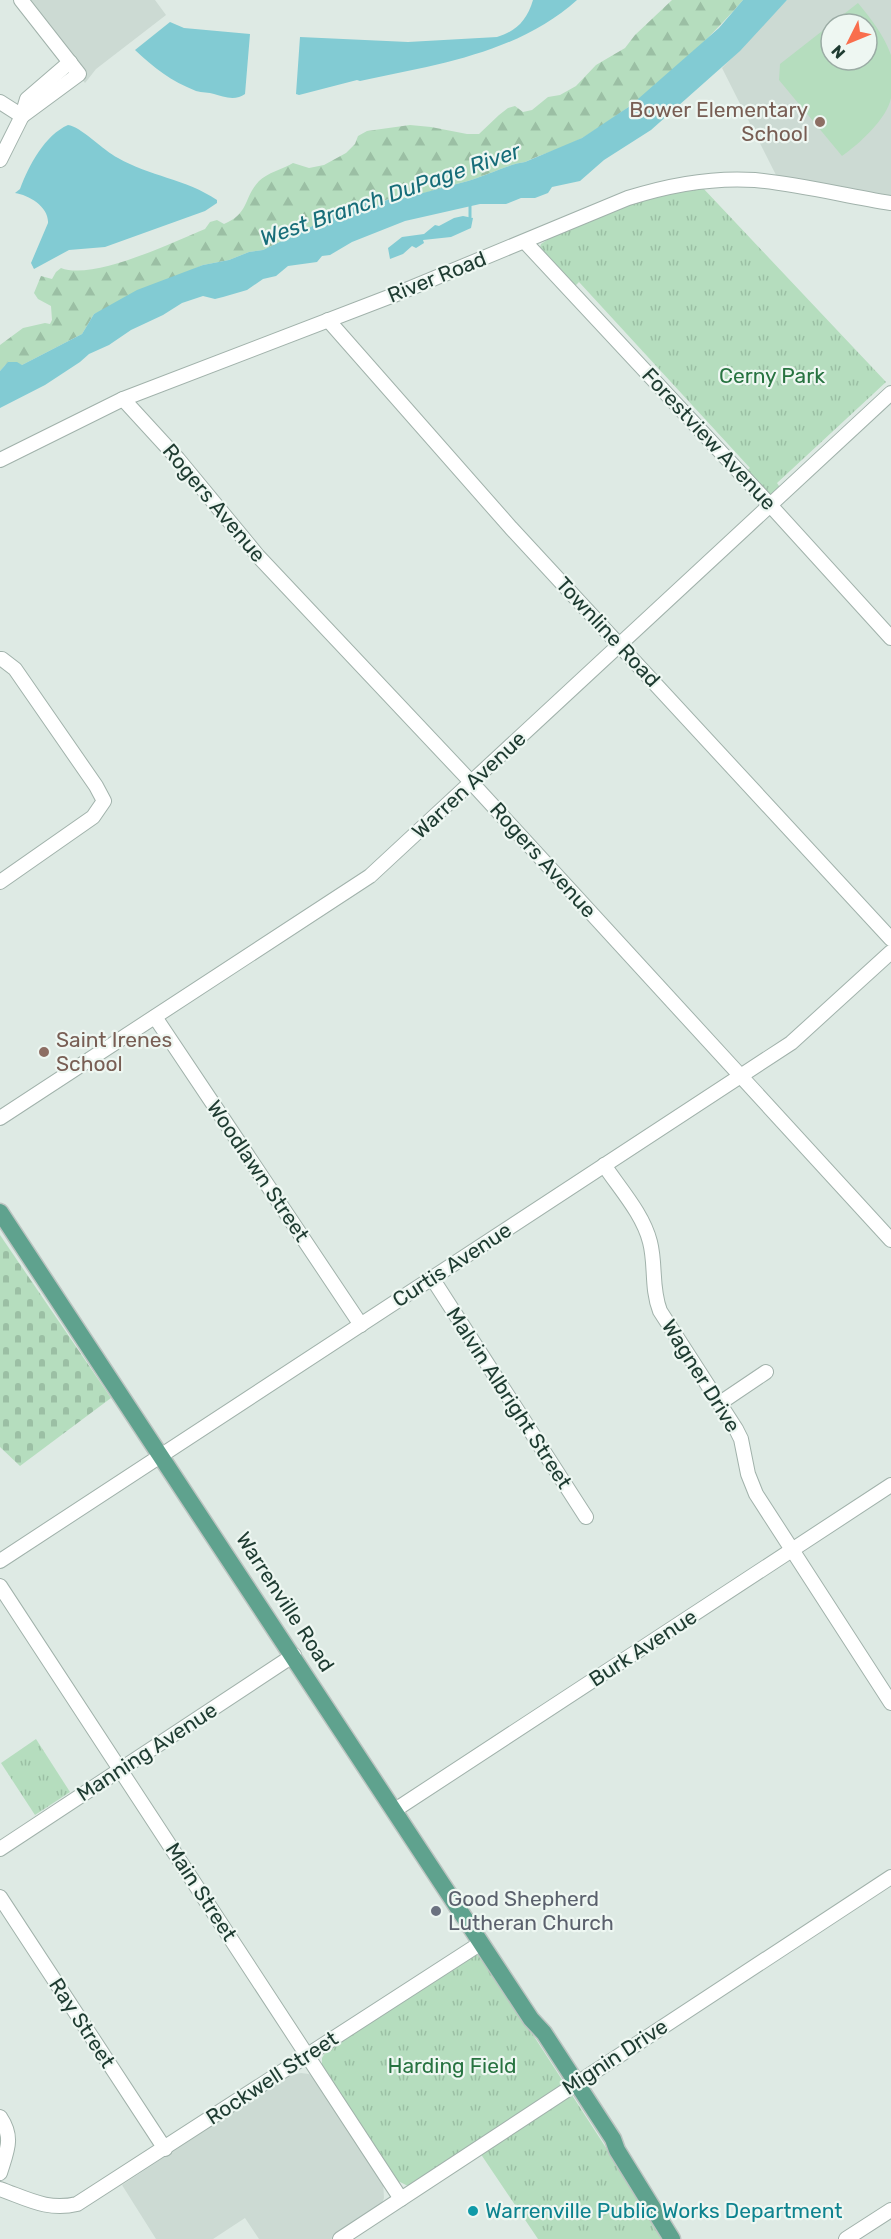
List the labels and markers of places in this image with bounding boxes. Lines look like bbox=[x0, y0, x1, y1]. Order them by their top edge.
place label: Bower Elementary School bbox=[629, 97, 808, 146]
marker: Bower Elementary School bbox=[813, 115, 827, 129]
place label: Saint Irenes School bbox=[56, 1027, 172, 1076]
marker: Saint Irenes School bbox=[37, 1045, 51, 1059]
place label: Good Shepherd Lutheran Church bbox=[448, 1886, 614, 1935]
marker: Good Shepherd Lutheran Church bbox=[429, 1904, 443, 1918]
place label: Warrenville Public Works Department bbox=[485, 2198, 843, 2223]
marker: Warrenville Public Works Department bbox=[466, 2204, 480, 2218]

